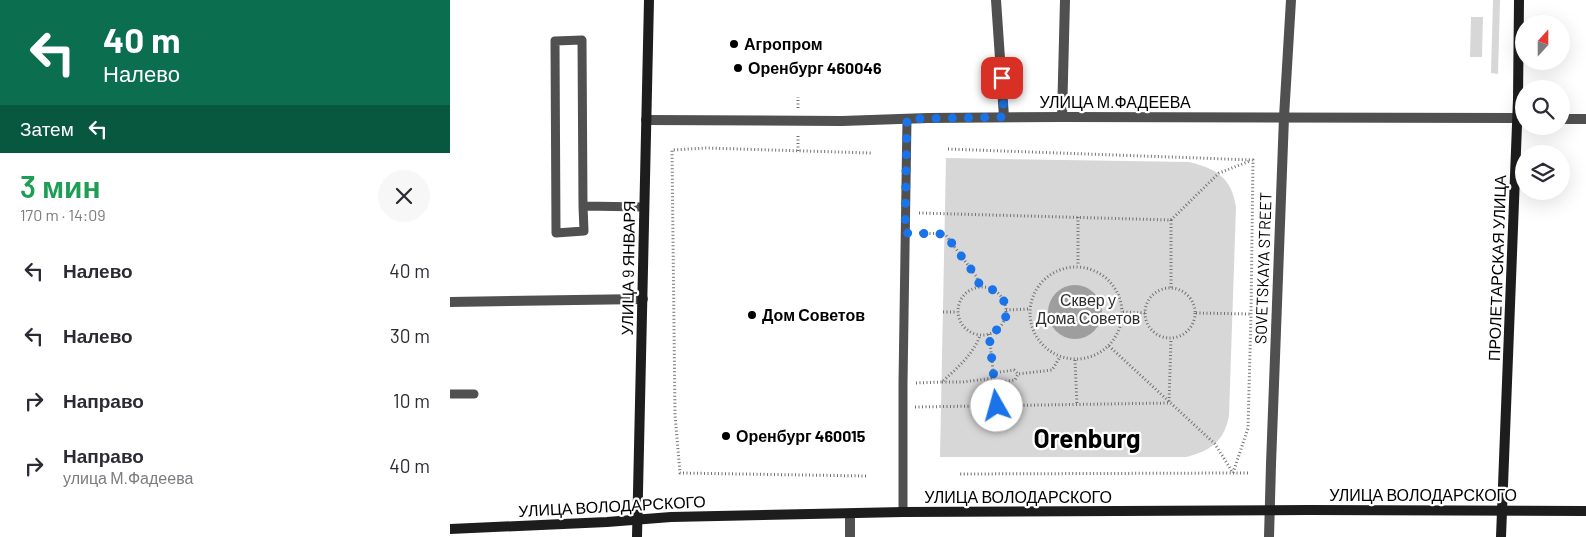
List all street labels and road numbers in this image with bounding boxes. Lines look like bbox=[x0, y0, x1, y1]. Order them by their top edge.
street label: УЛИЦА М.ФАДЕЕВА bbox=[1039, 92, 1191, 111]
street label: ПРОЛЕТАРСКАЯ УЛИЦА bbox=[1484, 174, 1509, 361]
street label: SOVETSKAYA STREET bbox=[1250, 192, 1275, 344]
street label: УЛИЦА 9 ЯНВАРЯ bbox=[617, 200, 638, 335]
street label: УЛИЦА ВОЛОДАРСКОГО bbox=[1329, 485, 1517, 504]
street label: УЛИЦА ВОЛОДАРСКОГО bbox=[924, 487, 1112, 506]
street label: УЛИЦА ВОЛОДАРСКОГО bbox=[518, 491, 706, 520]

